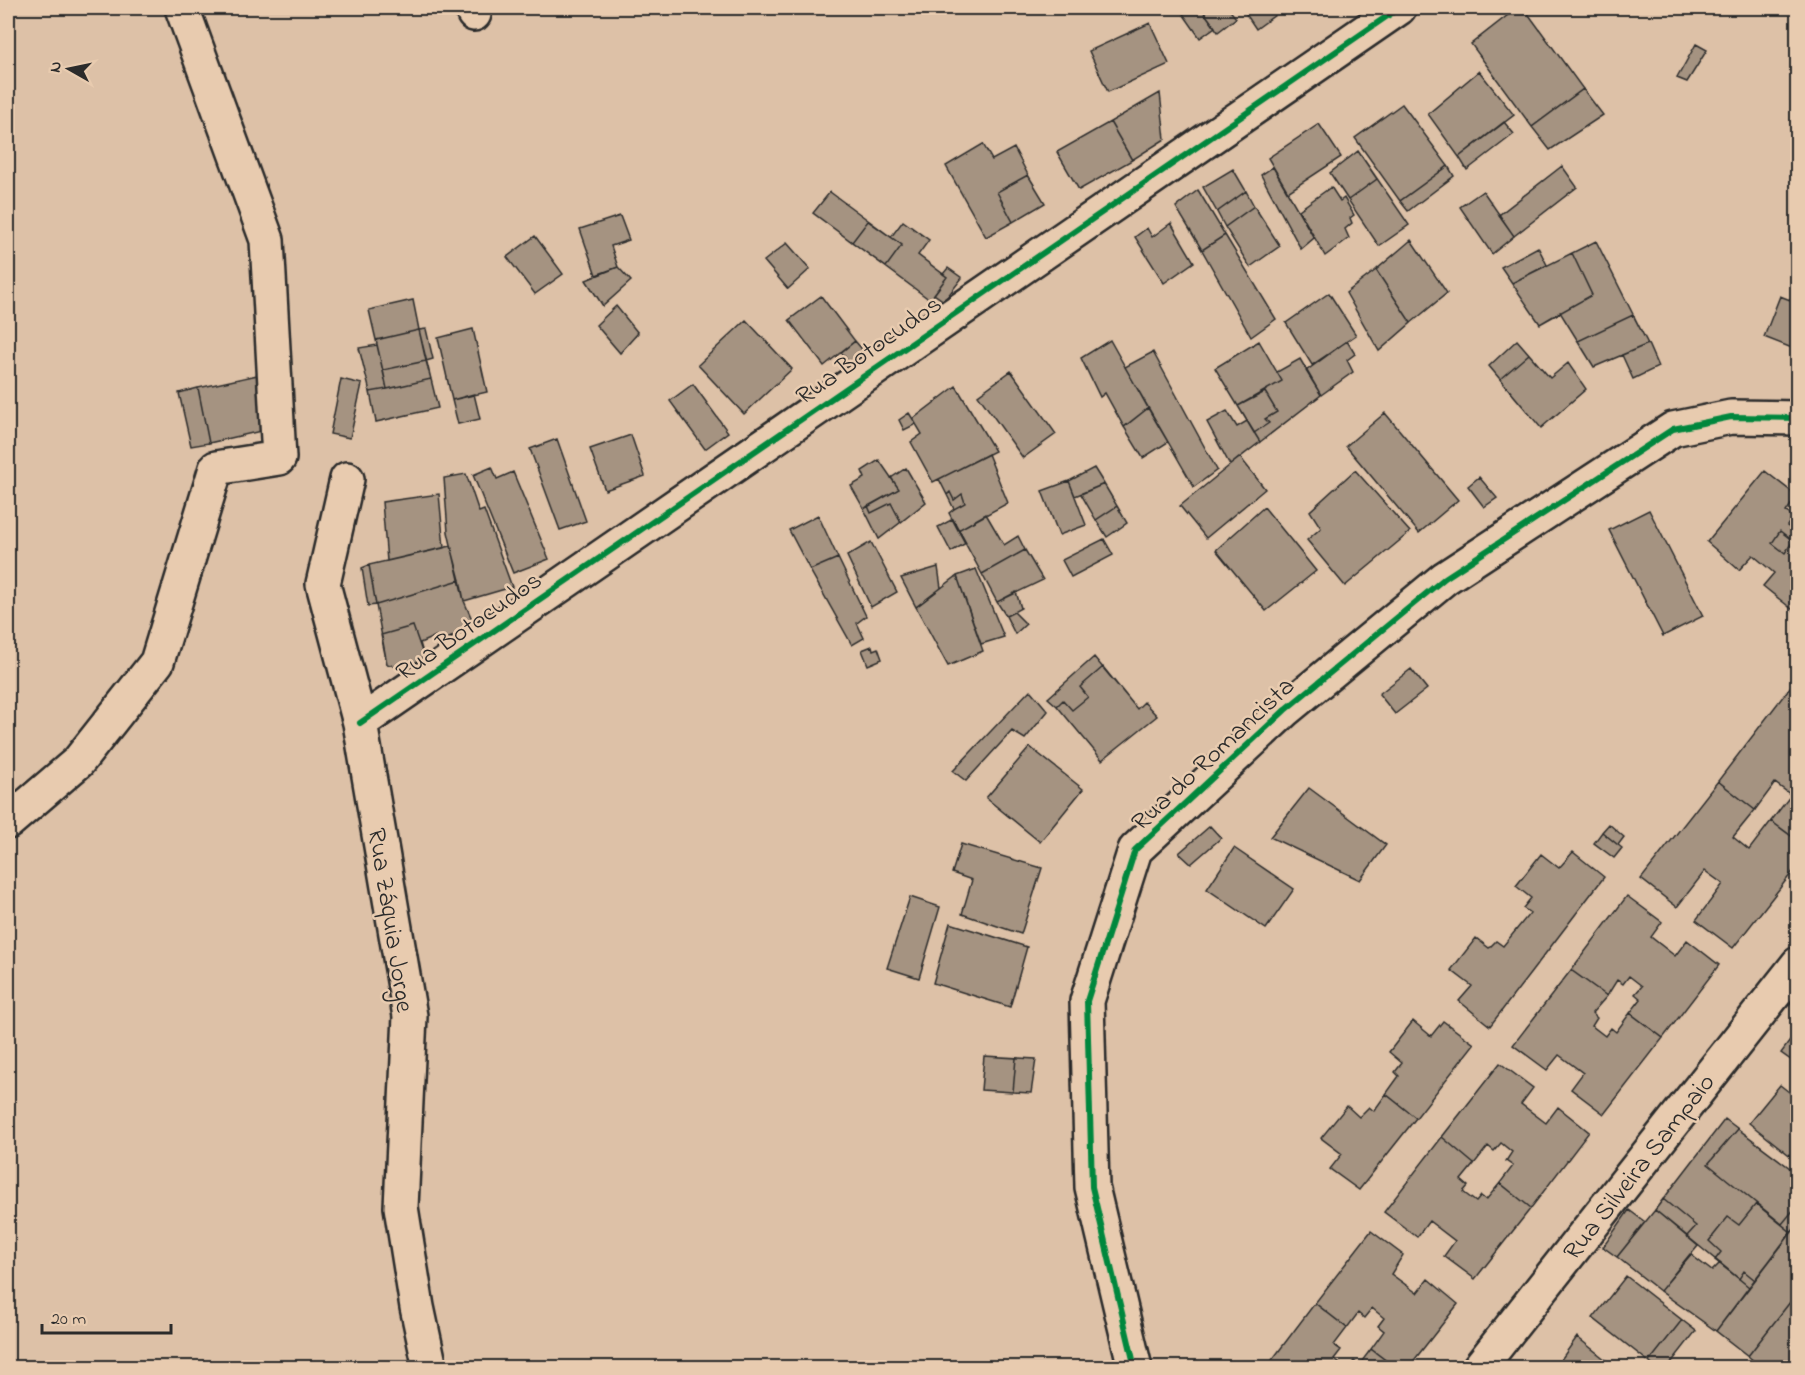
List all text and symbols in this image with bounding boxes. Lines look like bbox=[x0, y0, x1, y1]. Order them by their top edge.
north arrow bbox=[39, 39, 99, 99]
text: N bbox=[43, 60, 69, 74]
street label: Rua Botocudos bbox=[789, 287, 951, 416]
street label: Rua Botocudos bbox=[389, 563, 551, 692]
street label: Rua do Romancista bbox=[1124, 669, 1304, 841]
street label: Rua Záquia Jorge bbox=[356, 826, 422, 1016]
street label: Rua Silveira Sampaio bbox=[1555, 1066, 1726, 1270]
scale bar bbox=[42, 1297, 171, 1335]
text: 20 m bbox=[51, 1307, 86, 1333]

